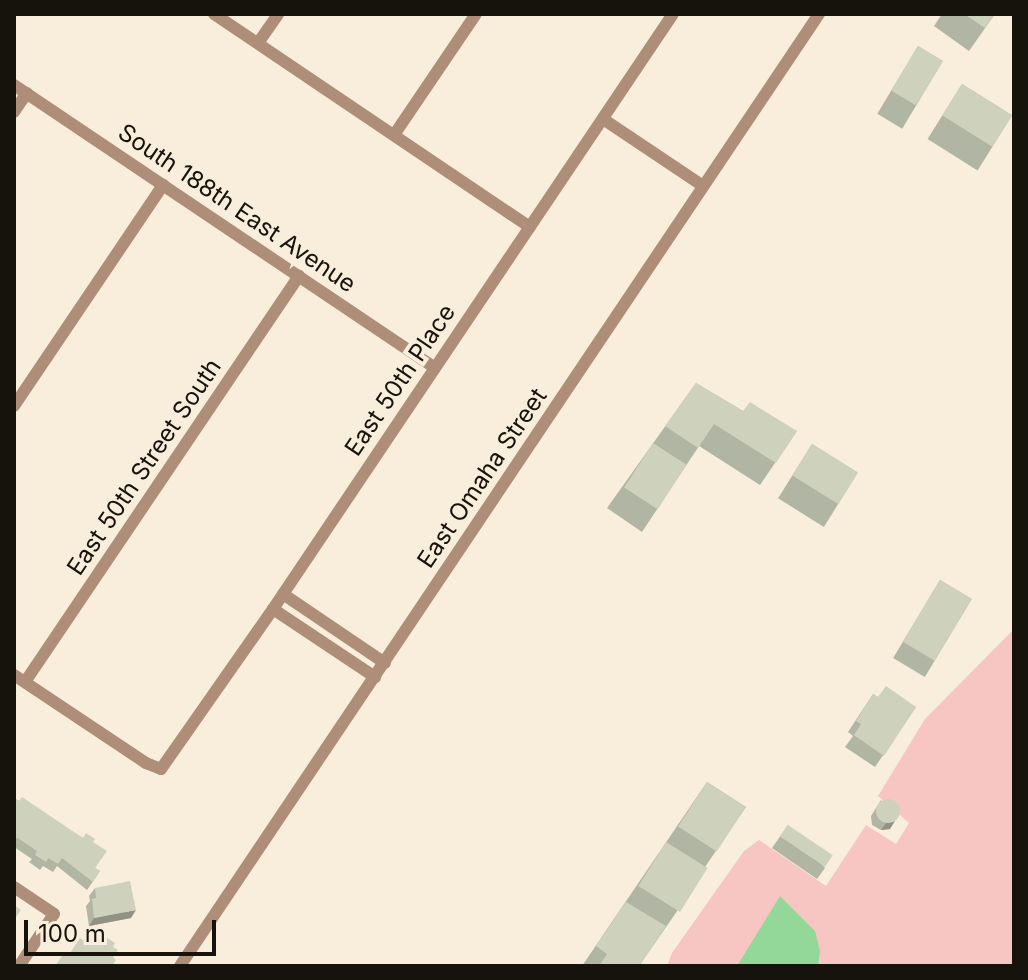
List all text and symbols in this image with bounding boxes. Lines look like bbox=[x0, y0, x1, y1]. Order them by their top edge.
street label: South 188th East Avenue bbox=[113, 118, 361, 298]
street label: East 50th Place bbox=[339, 299, 461, 461]
street label: East 50th Street South bbox=[61, 353, 227, 581]
street label: East Omaha Street bbox=[411, 383, 553, 573]
scale bar bbox=[28, 904, 220, 954]
text: 100 m bbox=[38, 919, 106, 948]

